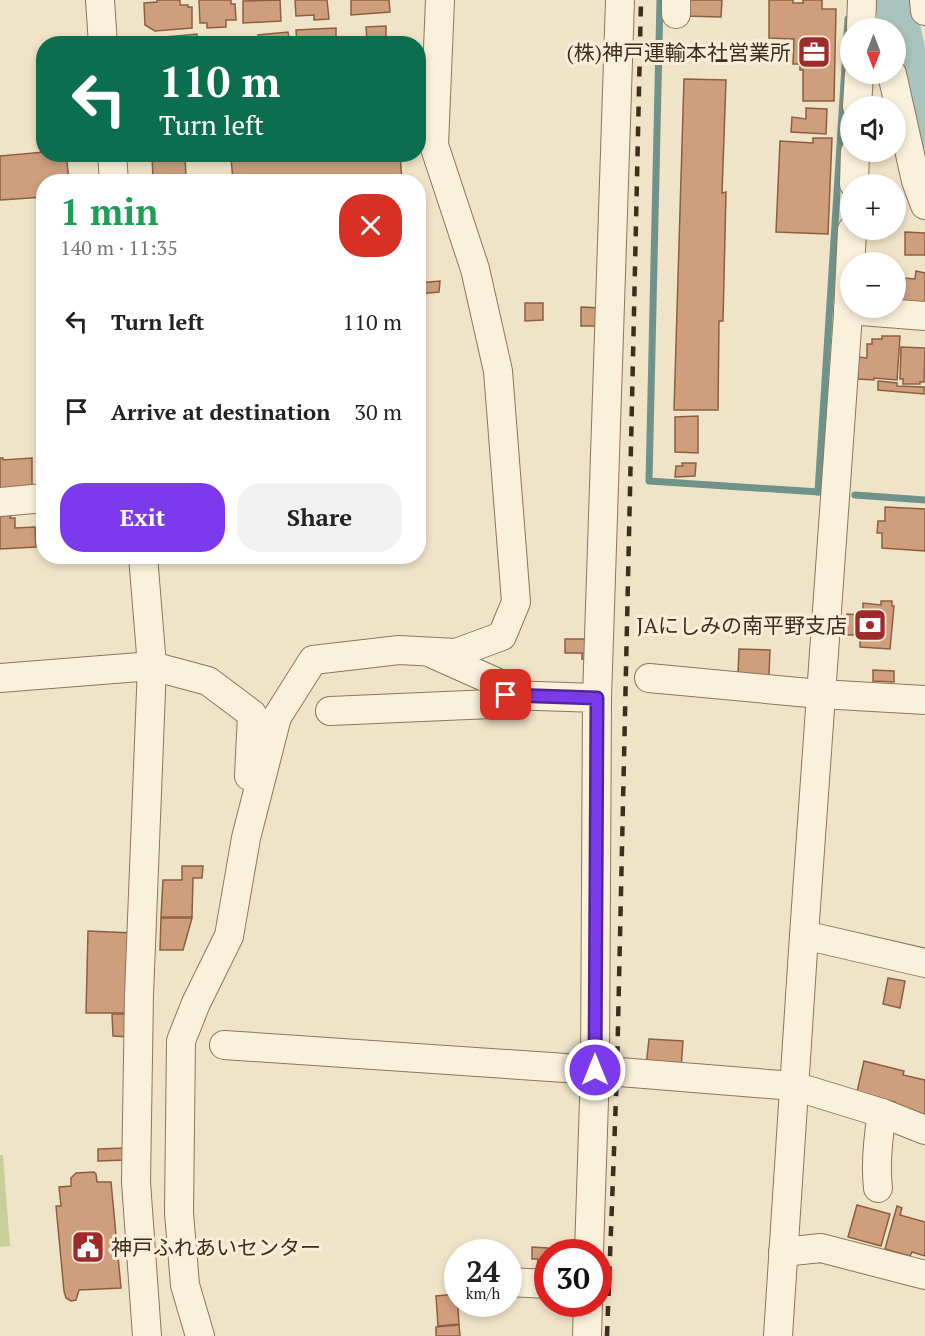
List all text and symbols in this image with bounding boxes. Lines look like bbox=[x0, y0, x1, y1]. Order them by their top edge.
north arrow bbox=[840, 18, 906, 84]
map controls bbox=[840, 18, 906, 318]
office icon: (株)神戸運輸本社営業所 bbox=[796, 34, 832, 70]
place label: (株)神戸運輸本社営業所 bbox=[567, 38, 791, 66]
text: 110 m bbox=[159, 53, 280, 109]
icon: left bbox=[60, 60, 138, 138]
button: sound bbox=[840, 96, 906, 162]
text: Turn left bbox=[159, 107, 264, 143]
button: + bbox=[840, 174, 906, 240]
text: 1 min bbox=[60, 188, 158, 235]
button: close bbox=[339, 194, 402, 257]
text: 140 m · 11:35 bbox=[60, 234, 178, 261]
button: − bbox=[840, 252, 906, 318]
icon: left bbox=[60, 305, 93, 338]
text: Turn left bbox=[111, 307, 204, 336]
text: 110 m bbox=[342, 307, 402, 336]
icon: arrive bbox=[60, 395, 93, 428]
text: Arrive at destination bbox=[111, 397, 330, 426]
text: 30 m bbox=[354, 397, 402, 426]
button: Exit bbox=[60, 483, 225, 552]
button: Share bbox=[237, 483, 402, 552]
bank icon: JAにしみの南平野支店 bbox=[852, 607, 888, 643]
place label: JAにしみの南平野支店 bbox=[636, 611, 847, 639]
pin bbox=[480, 669, 531, 720]
icon: arrive bbox=[489, 678, 522, 711]
position arrow bbox=[563, 1038, 627, 1102]
public building icon: 神戸ふれあいセンター bbox=[70, 1229, 106, 1265]
place label: 神戸ふれあいセンター bbox=[111, 1233, 321, 1261]
speed limit sign: 30 bbox=[534, 1239, 612, 1317]
text: 24 bbox=[466, 1251, 500, 1291]
text: km/h bbox=[466, 1283, 500, 1303]

